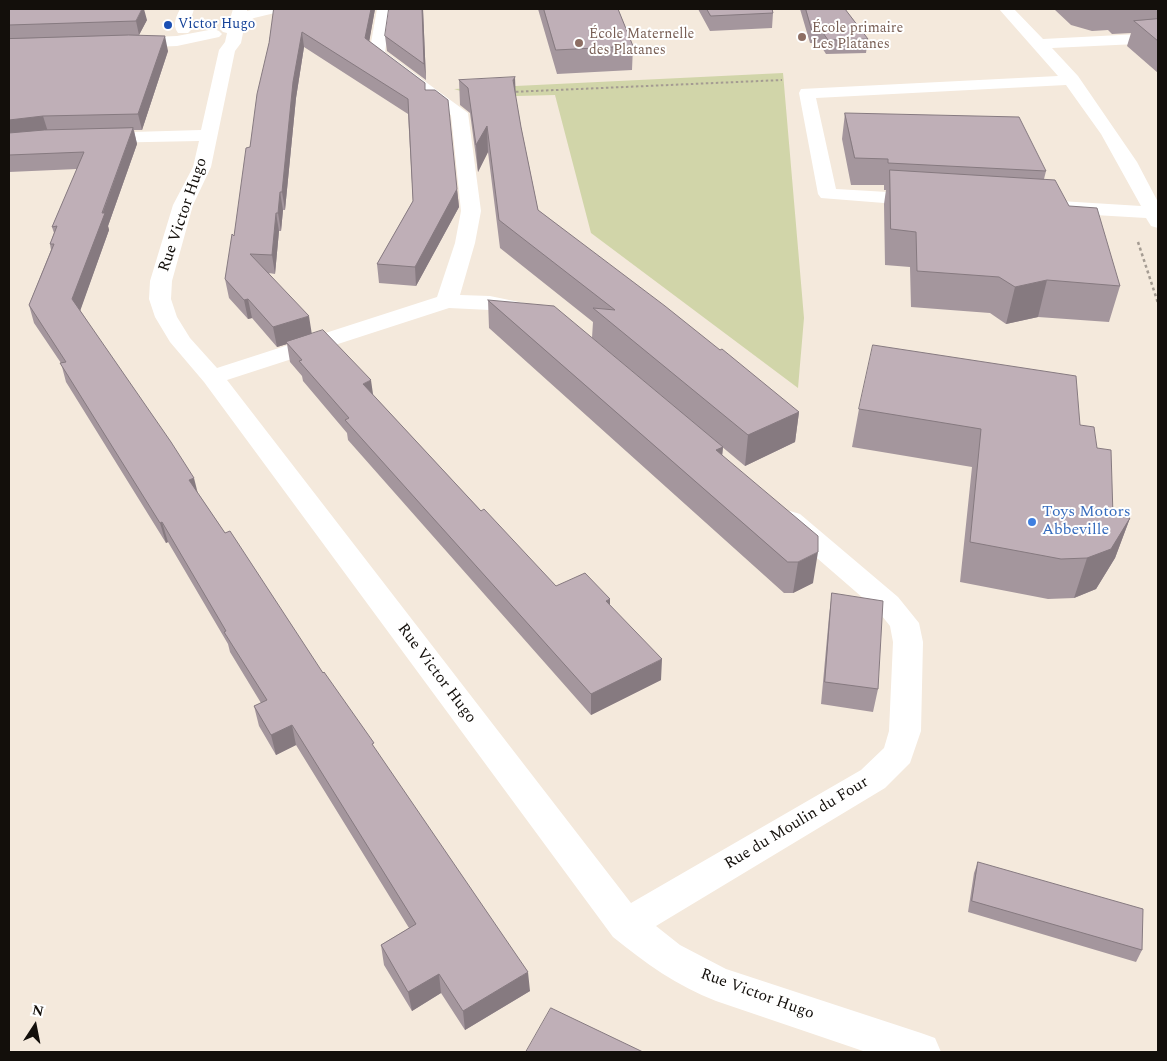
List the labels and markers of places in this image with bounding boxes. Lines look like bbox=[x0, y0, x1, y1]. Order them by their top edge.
place label: Victor Hugo bbox=[178, 17, 255, 33]
marker: Victor Hugo bbox=[162, 19, 174, 31]
place label: École primaire Les Platanes bbox=[812, 21, 903, 54]
place label: École Maternelle des Platanes bbox=[589, 27, 694, 59]
marker: École primaire Les Platanes bbox=[796, 31, 808, 43]
marker: École Maternelle des Platanes bbox=[573, 37, 585, 49]
place label: Toys Motors Abbeville bbox=[1042, 503, 1131, 541]
marker: Toys Motors Abbeville bbox=[1026, 516, 1038, 528]

